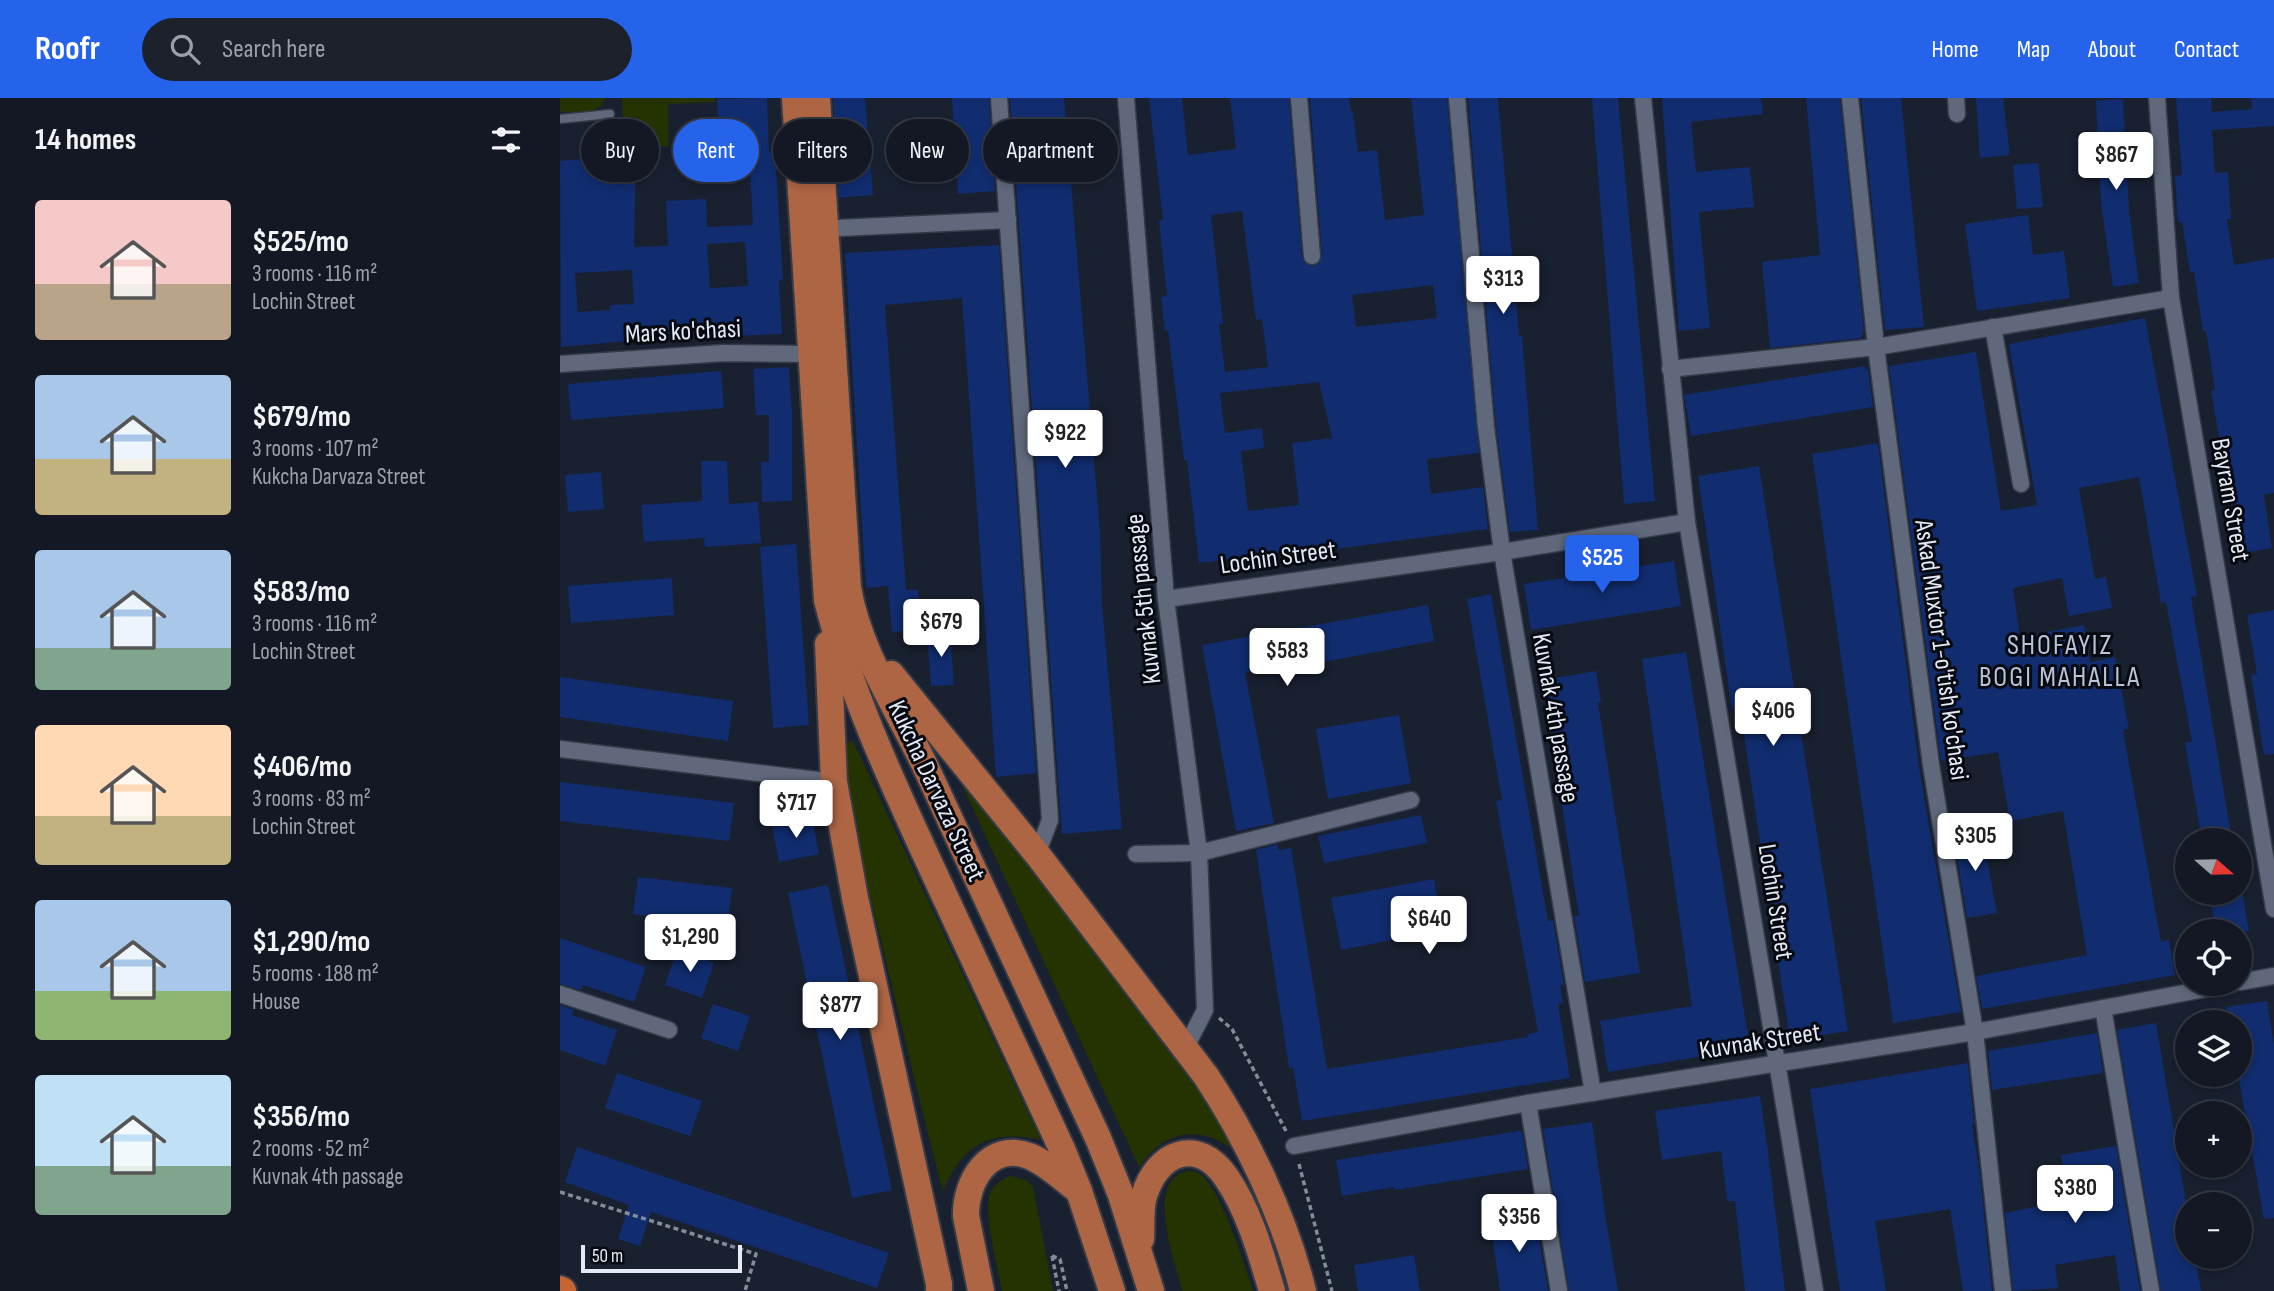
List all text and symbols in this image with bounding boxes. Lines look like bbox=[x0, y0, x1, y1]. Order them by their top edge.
search box bbox=[142, 18, 632, 81]
text: Roofr bbox=[35, 29, 100, 69]
icon: search bbox=[166, 30, 204, 68]
text: Search here bbox=[222, 34, 325, 65]
text: Home bbox=[1931, 35, 1979, 64]
text: Map bbox=[2017, 35, 2050, 64]
text: About bbox=[2088, 35, 2136, 64]
text: Contact bbox=[2174, 35, 2239, 64]
chip: Buy bbox=[581, 119, 659, 182]
chip: Rent bbox=[673, 119, 759, 182]
chip: Filters bbox=[773, 119, 872, 182]
chip: New bbox=[886, 119, 969, 182]
chip: Apartment bbox=[983, 119, 1118, 182]
icon: filters bbox=[487, 121, 525, 159]
text: 14 homes bbox=[35, 122, 136, 158]
pin: $867 bbox=[2075, 132, 2157, 192]
text: $867 bbox=[2094, 141, 2138, 169]
text: $525/mo bbox=[252, 224, 349, 260]
icon: home bbox=[91, 228, 175, 312]
pin: $313 bbox=[1462, 256, 1544, 316]
text: 3 rooms · 116 m² bbox=[252, 260, 377, 288]
text: $313 bbox=[1482, 265, 1524, 293]
text: Lochin Street bbox=[252, 288, 355, 316]
street label: Mars ko'chasi bbox=[624, 313, 742, 351]
text: $679/mo bbox=[252, 399, 351, 435]
icon: home bbox=[91, 403, 175, 487]
pin: $922 bbox=[1024, 410, 1106, 470]
text: $922 bbox=[1044, 419, 1086, 447]
text: 3 rooms · 107 m² bbox=[252, 435, 379, 463]
street label: Bayram Street bbox=[2204, 436, 2256, 564]
text: Kukcha Darvaza Street bbox=[252, 463, 425, 491]
street label: Kuvnak 5th passage bbox=[1120, 512, 1168, 686]
street label: Askad Muxtor 1-o'tish ko'chasi bbox=[1907, 517, 1975, 782]
street label: Lochin Street bbox=[1218, 535, 1338, 581]
pin: $525 bbox=[1561, 536, 1643, 595]
text: $525 bbox=[1581, 544, 1623, 572]
text: $583/mo bbox=[252, 574, 350, 610]
icon: home bbox=[91, 578, 175, 662]
pin: $679 bbox=[900, 600, 982, 659]
text: $679 bbox=[919, 608, 963, 636]
text: 3 rooms · 116 m² bbox=[252, 610, 377, 638]
pin: $583 bbox=[1246, 628, 1328, 688]
district label: SHOFAYIZ BOGI MAHALLA bbox=[1979, 629, 2141, 694]
street label: Kuvnak 4th passage bbox=[1525, 631, 1585, 805]
text: $583 bbox=[1265, 637, 1309, 665]
text: Lochin Street bbox=[252, 638, 355, 666]
pin: $406 bbox=[1732, 688, 1814, 748]
street label: Kukcha Darvaza Street bbox=[881, 696, 991, 886]
text: $406 bbox=[1751, 697, 1795, 725]
text: $406/mo bbox=[252, 749, 352, 785]
icon: home bbox=[91, 753, 175, 837]
pin: $717 bbox=[755, 780, 837, 840]
text: 3 rooms · 83 m² bbox=[252, 785, 371, 813]
text: $717 bbox=[776, 789, 816, 817]
text: Lochin Street bbox=[252, 813, 355, 841]
pin: $305 bbox=[1934, 814, 2016, 873]
text: $305 bbox=[1953, 822, 1997, 850]
north arrow bbox=[2175, 828, 2252, 905]
map controls bbox=[2175, 828, 2252, 1269]
street label: Lochin Street bbox=[1751, 842, 1799, 962]
pin: $640 bbox=[1388, 896, 1470, 956]
text: $640 bbox=[1407, 905, 1451, 933]
pin: $1,290 bbox=[633, 914, 747, 974]
button: locate bbox=[2175, 919, 2252, 996]
text: $1,290 bbox=[661, 923, 719, 951]
text: $1,290/mo bbox=[252, 924, 370, 960]
icon: home bbox=[91, 928, 175, 1012]
text: 5 rooms · 188 m² bbox=[252, 960, 379, 988]
pin: $877 bbox=[799, 982, 881, 1042]
text: House bbox=[252, 988, 300, 1016]
text: $877 bbox=[819, 991, 861, 1019]
button: layers bbox=[2175, 1010, 2252, 1087]
street label: Kuvnаk Street bbox=[1697, 1017, 1823, 1067]
text: $356/mo bbox=[252, 1099, 350, 1135]
button: + bbox=[2175, 1101, 2252, 1178]
icon: home bbox=[91, 1103, 175, 1187]
text: 2 rooms · 52 m² bbox=[252, 1135, 370, 1163]
text: Kuvnak 4th passage bbox=[252, 1163, 404, 1191]
pin: $380 bbox=[2034, 1166, 2116, 1225]
text: $380 bbox=[2053, 1174, 2097, 1202]
button: − bbox=[2175, 1192, 2252, 1269]
pin: $356 bbox=[1478, 1194, 1560, 1254]
text: $356 bbox=[1497, 1203, 1541, 1231]
scale bar bbox=[581, 1242, 742, 1274]
text: 50 m bbox=[592, 1245, 623, 1268]

